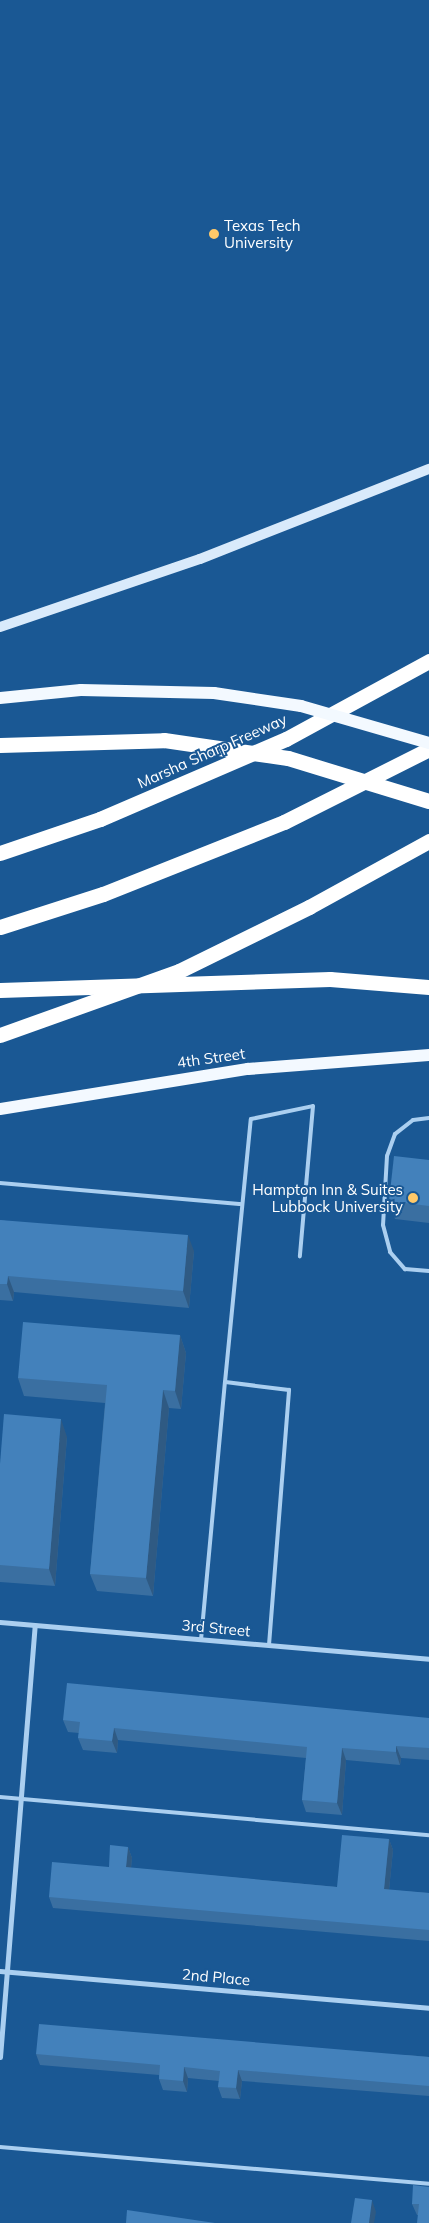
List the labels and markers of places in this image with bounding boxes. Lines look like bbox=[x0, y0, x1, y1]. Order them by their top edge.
place label: Texas Tech University bbox=[224, 216, 301, 251]
marker: Texas Tech University bbox=[208, 228, 220, 240]
place label: Hampton Inn & Suites Lubbock University bbox=[252, 1180, 403, 1215]
marker: Hampton Inn & Suites Lubbock University bbox=[407, 1192, 419, 1204]

